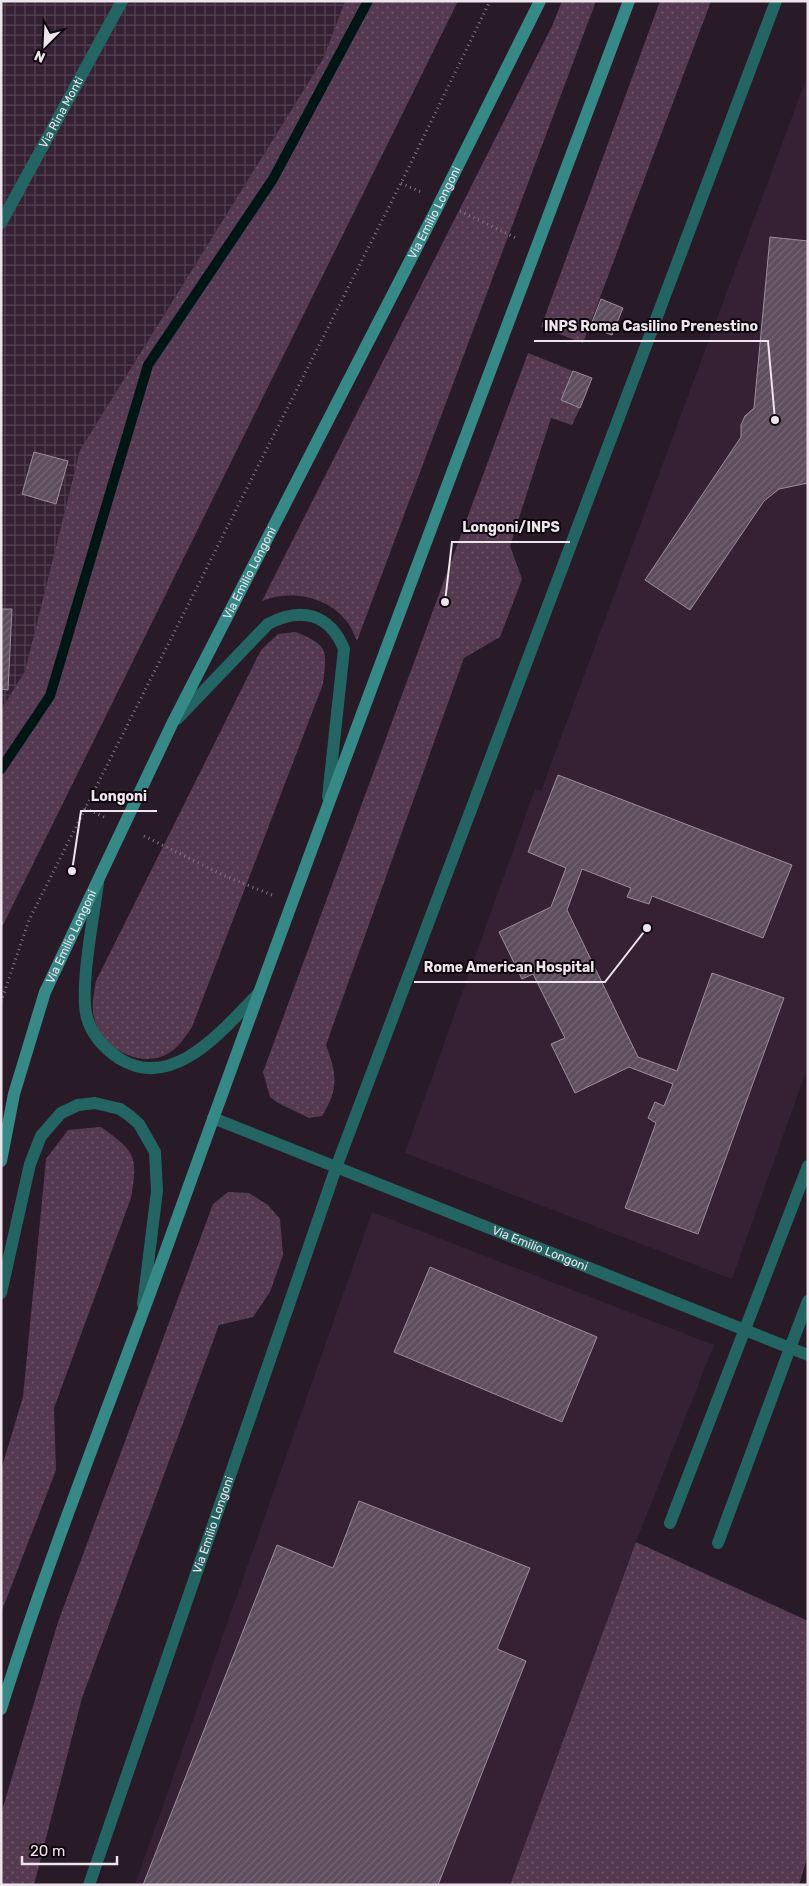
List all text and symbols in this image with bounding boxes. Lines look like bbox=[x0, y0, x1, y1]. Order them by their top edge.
north arrow bbox=[20, 20, 70, 70]
text: N bbox=[32, 47, 48, 66]
street label: Via Rina Monti bbox=[36, 74, 86, 150]
street label: Via Emilio Longoni bbox=[405, 164, 464, 261]
callout: INPS Roma Casilino Prenestino bbox=[534, 312, 768, 341]
text: INPS Roma Casilino Prenestino bbox=[544, 318, 758, 335]
callout: Longoni/INPS bbox=[452, 513, 570, 542]
text: Longoni/INPS bbox=[462, 519, 560, 536]
street label: Via Emilio Longoni bbox=[220, 525, 279, 622]
callout: Longoni bbox=[81, 782, 157, 811]
text: Longoni bbox=[91, 788, 147, 805]
street label: Via Emilio Longoni bbox=[43, 888, 99, 986]
callout: Rome American Hospital bbox=[414, 953, 605, 982]
text: Rome American Hospital bbox=[424, 959, 594, 976]
street label: Via Emilio Longoni bbox=[490, 1223, 590, 1274]
street label: Via Emilio Longoni bbox=[190, 1474, 236, 1575]
scale bar bbox=[22, 1834, 118, 1866]
text: 20 m bbox=[30, 1842, 65, 1860]

